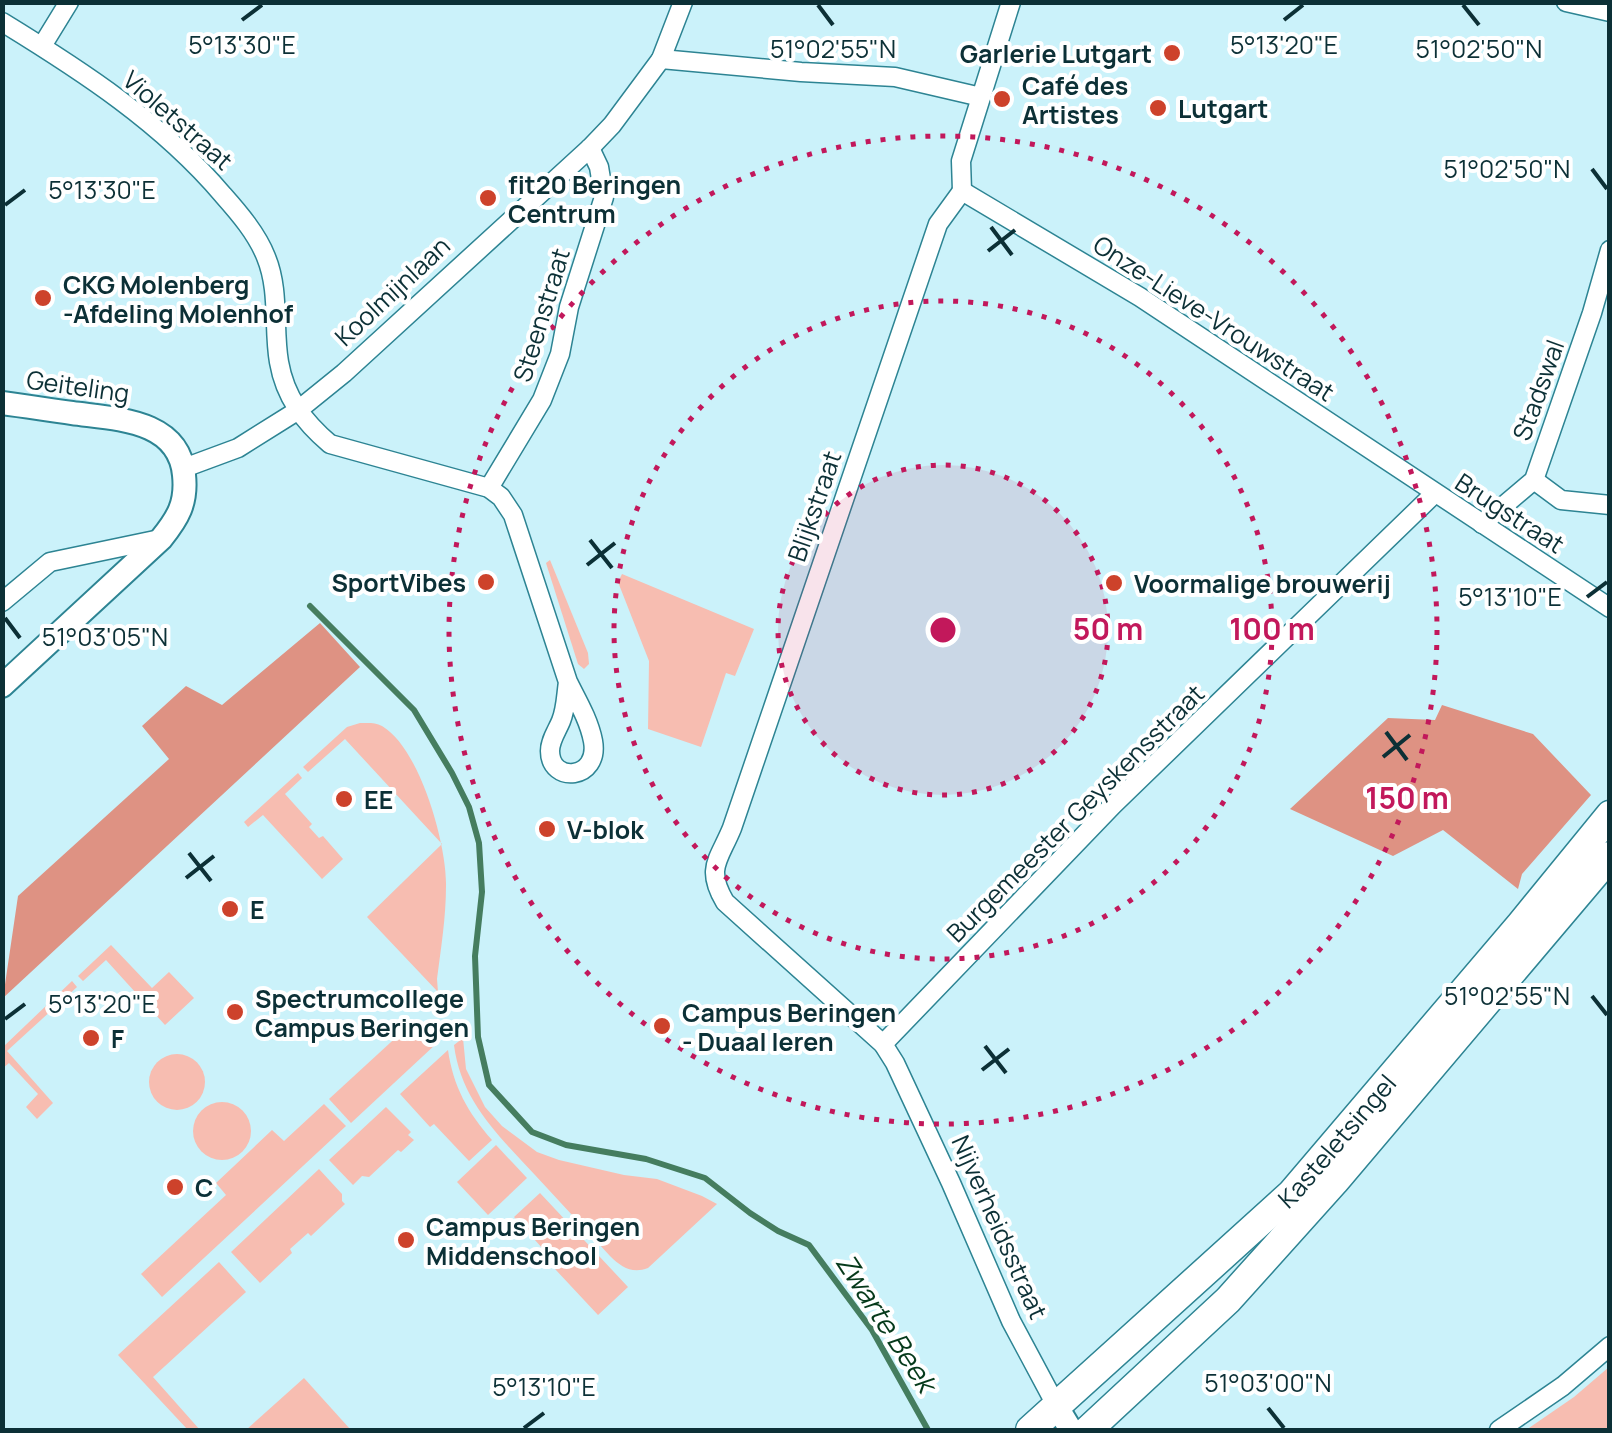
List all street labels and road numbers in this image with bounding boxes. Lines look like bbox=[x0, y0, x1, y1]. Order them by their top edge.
street label: Violetstraat bbox=[116, 62, 240, 178]
street label: Onze-Lieve-Vrouwstraat bbox=[1087, 227, 1341, 409]
street label: Koolmijnlaan bbox=[327, 228, 457, 354]
street label: Steenstraat bbox=[504, 244, 578, 386]
street label: Stadswal bbox=[1504, 335, 1572, 445]
street label: Geiteling bbox=[24, 361, 132, 411]
street label: Blijkstraat bbox=[779, 446, 849, 566]
street label: Brugstraat bbox=[1449, 465, 1571, 561]
street label: Burgemeester Geyskensstraat bbox=[938, 676, 1212, 950]
street label: Kasteletsingel bbox=[1270, 1066, 1403, 1215]
street label: Nijverheidsstraat bbox=[944, 1130, 1056, 1324]

